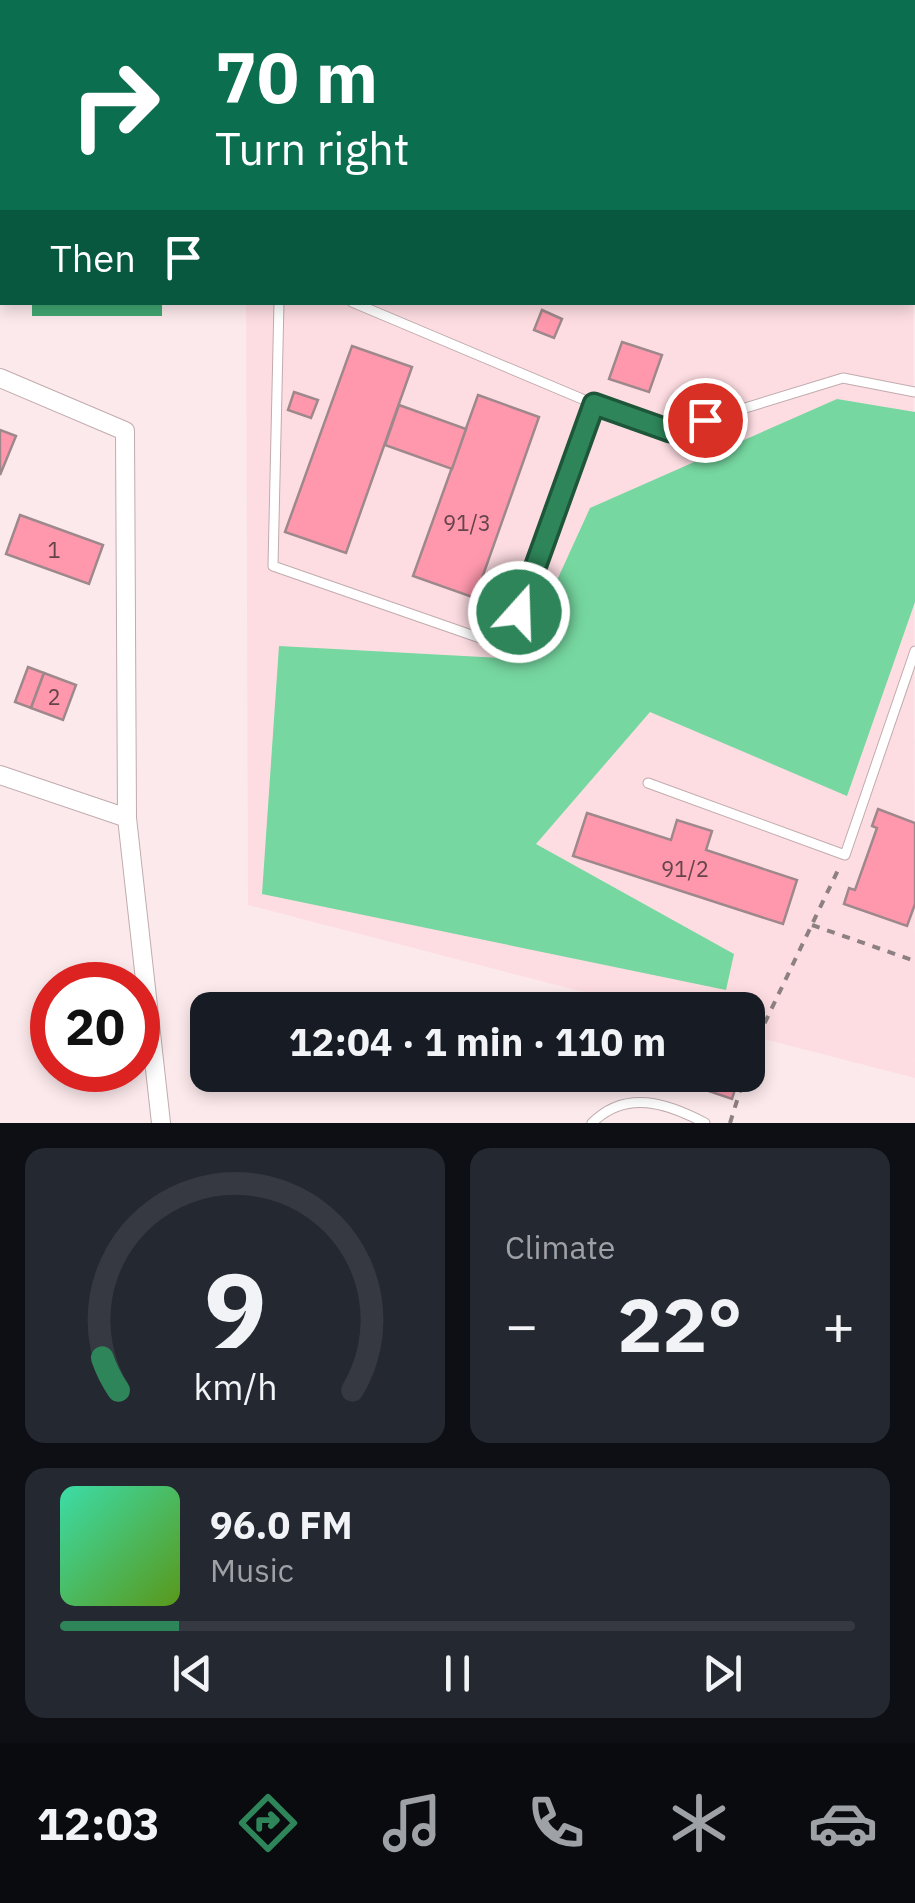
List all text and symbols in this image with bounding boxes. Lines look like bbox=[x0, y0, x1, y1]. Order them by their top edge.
text: 70 m bbox=[215, 31, 378, 122]
icon: right bbox=[50, 40, 180, 170]
text: Turn right bbox=[215, 119, 410, 177]
icon: arrive bbox=[156, 230, 211, 285]
text: Then bbox=[50, 233, 136, 282]
pin bbox=[663, 378, 748, 463]
icon: arrive bbox=[678, 393, 733, 448]
house number: 91/3 bbox=[443, 508, 491, 537]
house number: 1 bbox=[47, 535, 61, 564]
position arrow bbox=[467, 560, 571, 664]
house number: 2 bbox=[47, 682, 61, 711]
house number: 91/2 bbox=[661, 854, 709, 883]
speed limit sign: 20 bbox=[30, 962, 160, 1092]
text: 12:04 · 1 min · 110 m bbox=[289, 1017, 666, 1066]
text: Climate bbox=[505, 1226, 615, 1268]
text: 9 bbox=[204, 1241, 266, 1377]
text: 22° bbox=[617, 1275, 743, 1373]
text: − bbox=[505, 1289, 538, 1360]
text: + bbox=[822, 1289, 855, 1360]
text: km/h bbox=[193, 1363, 277, 1410]
text: 96.0 FM bbox=[210, 1500, 353, 1549]
text: Music bbox=[210, 1549, 294, 1591]
icon: previous bbox=[165, 1646, 220, 1701]
icon: pause bbox=[430, 1646, 485, 1701]
icon: next bbox=[695, 1646, 750, 1701]
icon: directions bbox=[233, 1788, 303, 1858]
icon: music bbox=[377, 1788, 447, 1858]
icon: phone bbox=[521, 1788, 591, 1858]
icon: climate bbox=[664, 1788, 734, 1858]
icon: car bbox=[808, 1788, 878, 1858]
text: 12:03 bbox=[37, 1794, 160, 1852]

